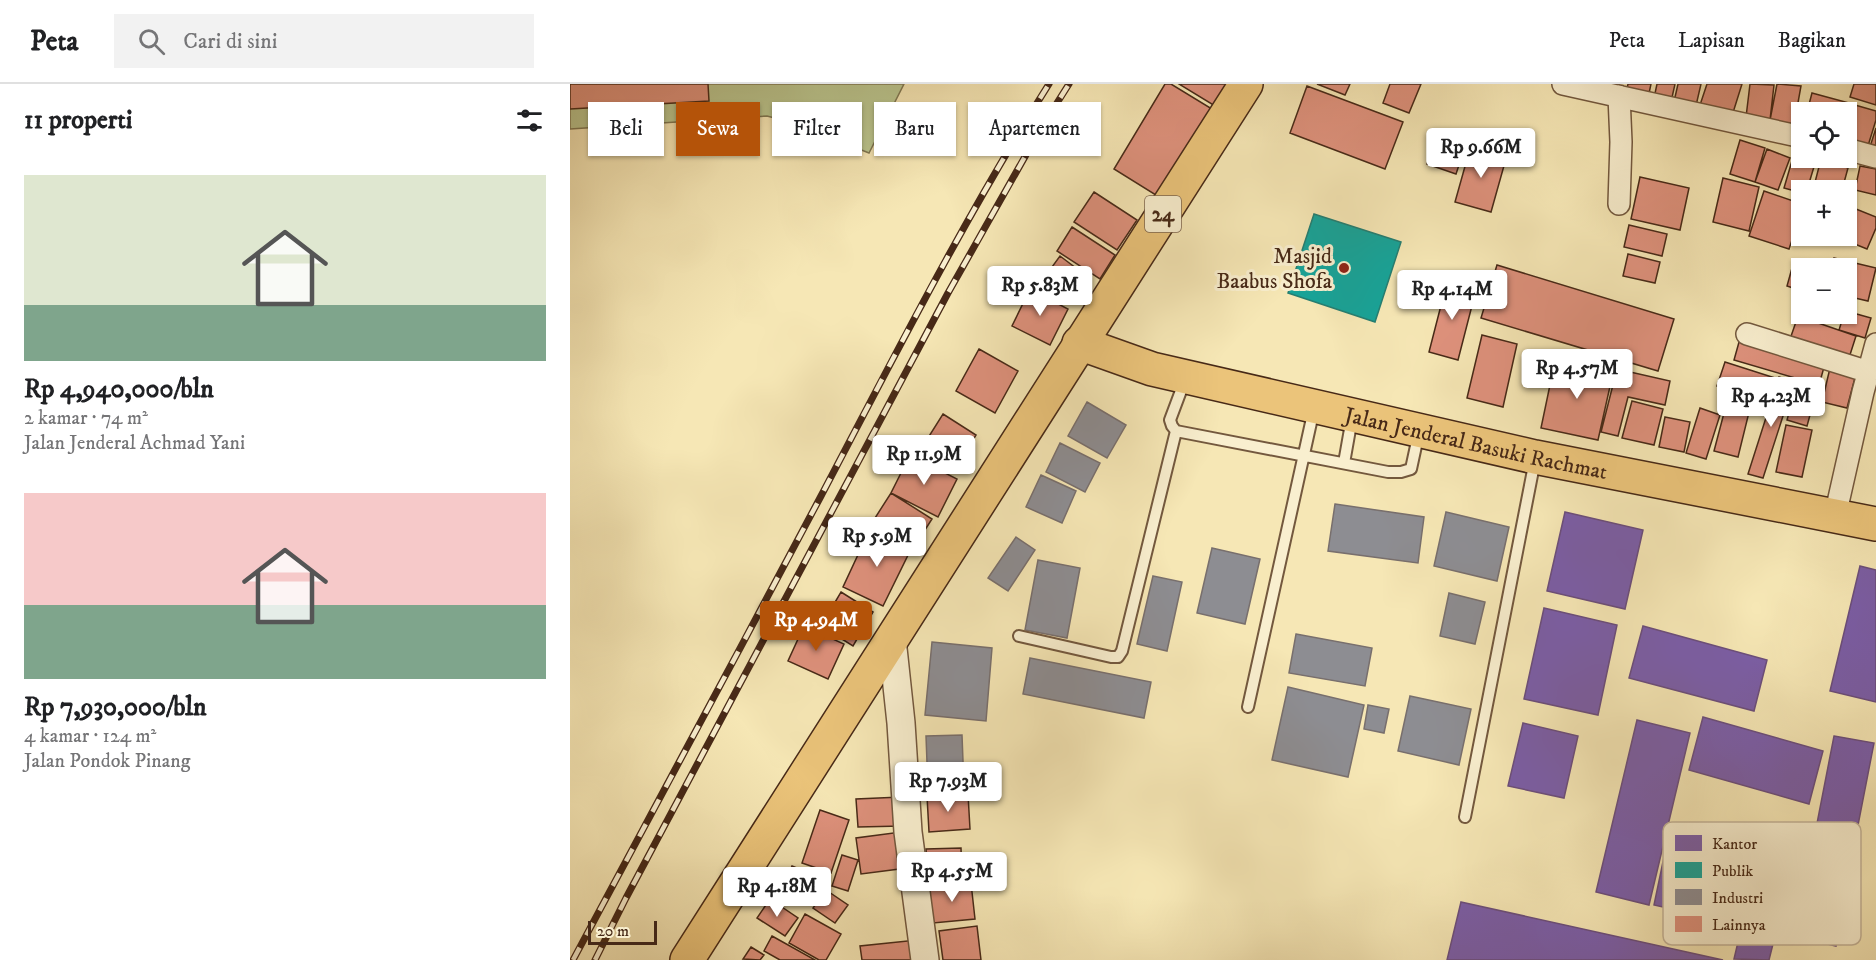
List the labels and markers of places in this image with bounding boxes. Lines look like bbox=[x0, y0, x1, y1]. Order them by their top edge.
pin: Rp 9.66M bbox=[1419, 128, 1543, 179]
place label: Masjid Baabus Shofa bbox=[1216, 243, 1333, 295]
marker: Masjid Baabus Shofa bbox=[1337, 261, 1351, 275]
pin: Rp 5.83M bbox=[978, 266, 1102, 317]
pin: Rp 4.14M bbox=[1390, 270, 1514, 321]
pin: Rp 4.57M bbox=[1515, 349, 1639, 400]
pin: Rp 4.23M bbox=[1709, 377, 1833, 428]
pin: Rp 11.9M bbox=[862, 435, 986, 486]
pin: Rp 5.9M bbox=[822, 517, 932, 568]
pin: Rp 4.94M bbox=[754, 601, 878, 652]
pin: Rp 7.93M bbox=[886, 762, 1010, 813]
pin: Rp 4.55M bbox=[890, 852, 1014, 903]
pin: Rp 4.18M bbox=[715, 867, 839, 918]

